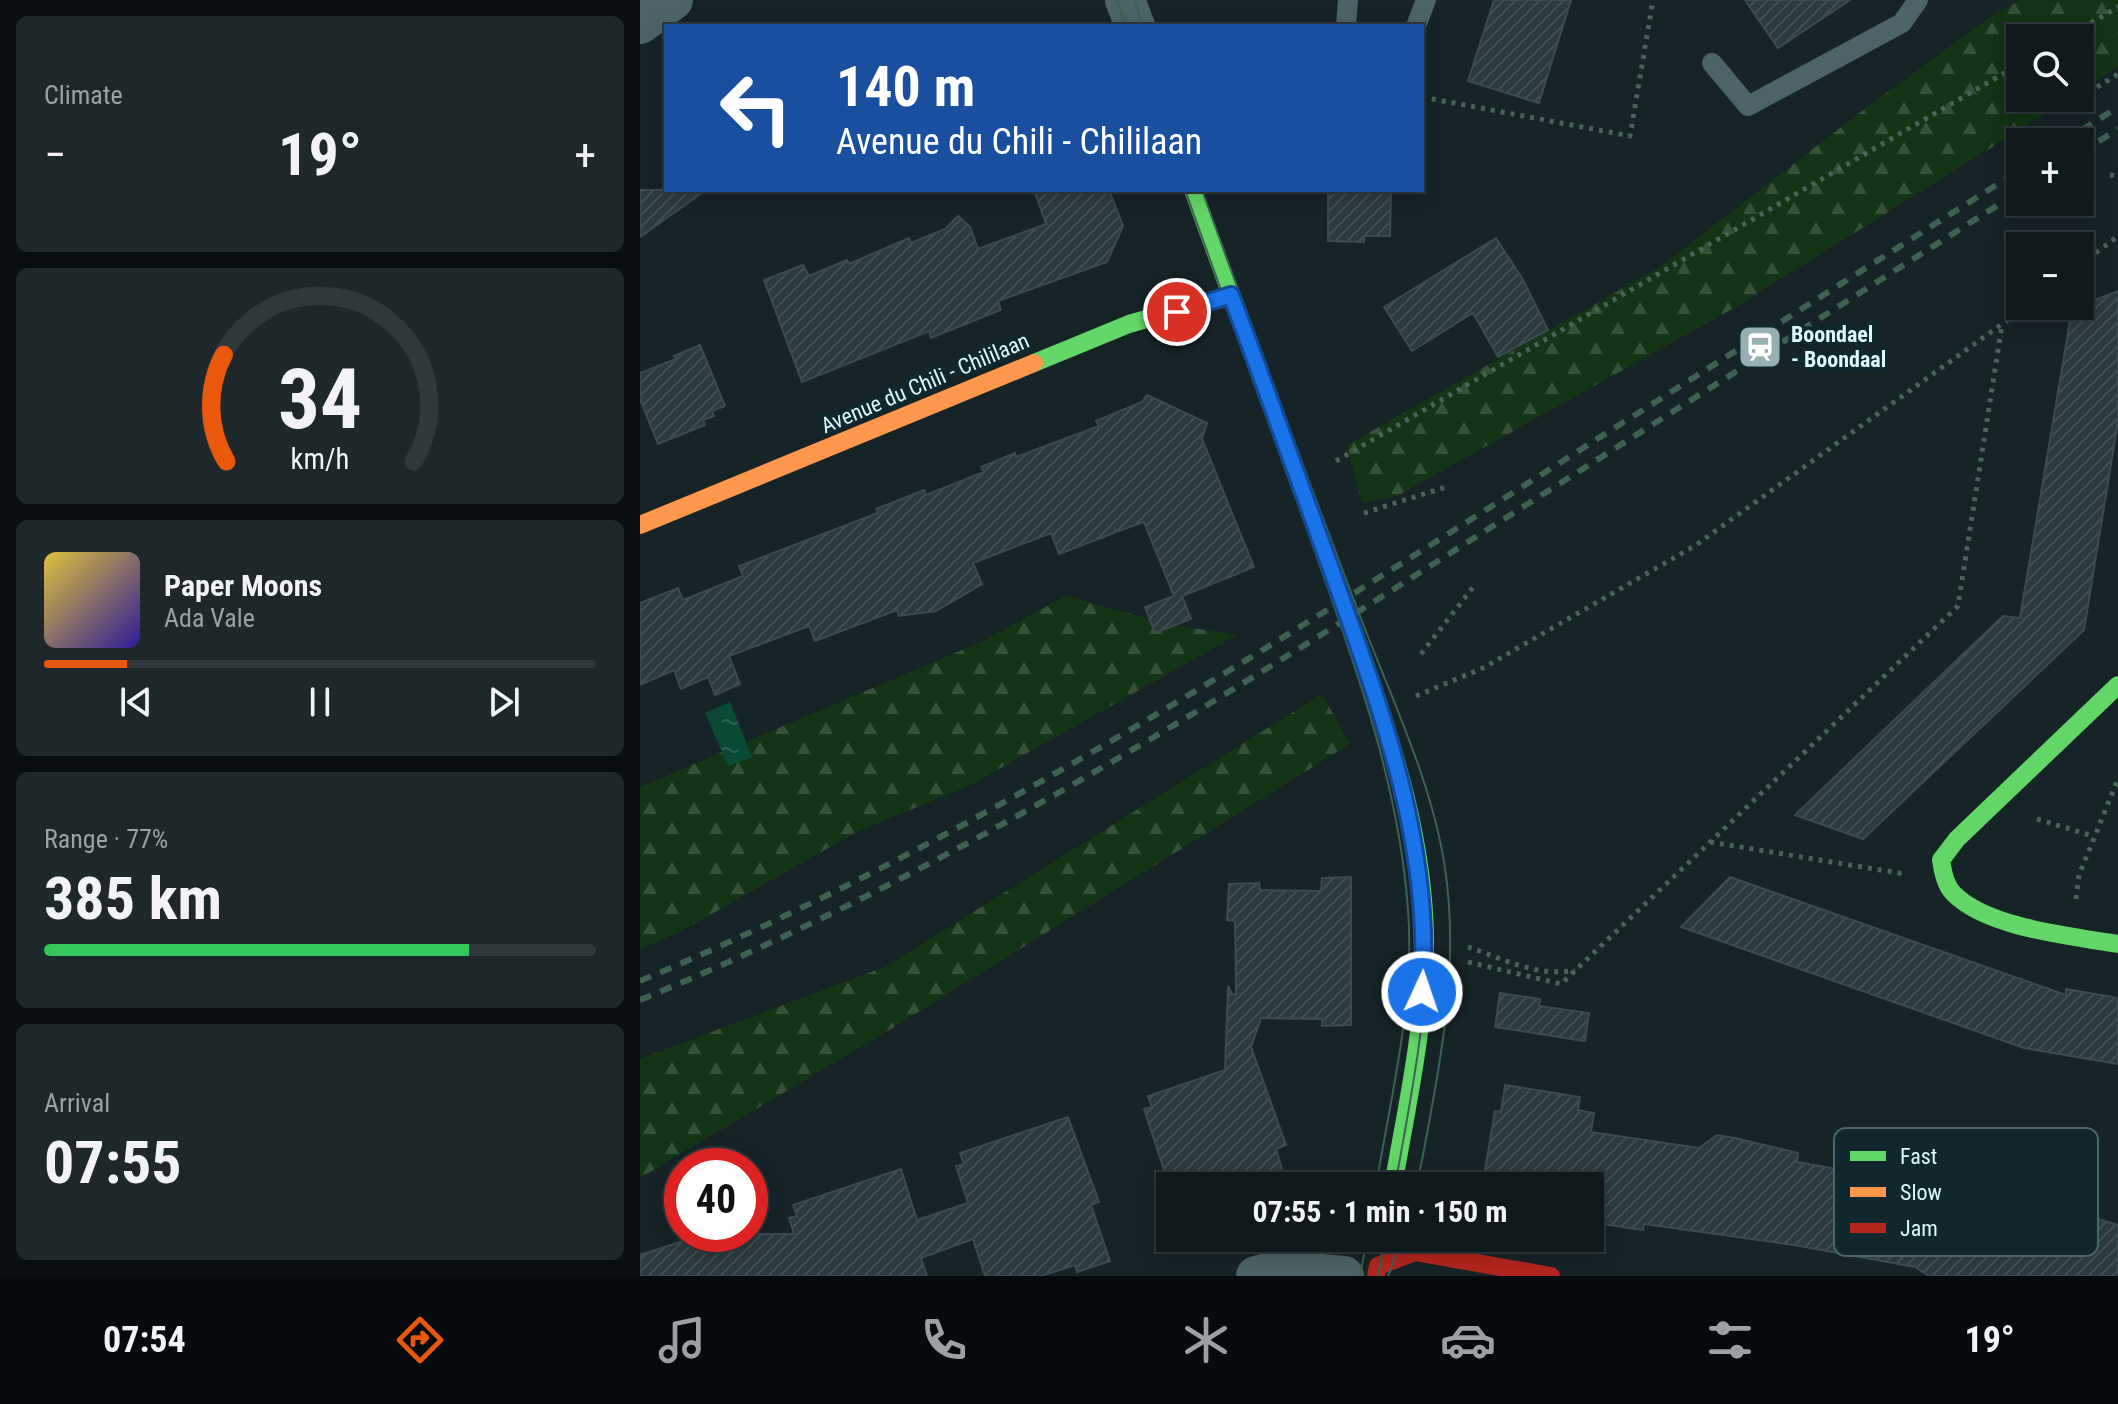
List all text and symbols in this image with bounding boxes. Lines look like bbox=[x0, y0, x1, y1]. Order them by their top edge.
map controls bbox=[2006, 24, 2094, 320]
button: search bbox=[2006, 24, 2094, 112]
text: 140 m bbox=[836, 54, 975, 120]
icon: left bbox=[704, 56, 808, 160]
text: Climate bbox=[44, 80, 123, 110]
text: 19° bbox=[278, 119, 362, 190]
text: Avenue du Chili - Chililaan bbox=[836, 121, 1202, 163]
button: + bbox=[2006, 128, 2094, 216]
text: − bbox=[44, 129, 66, 181]
text: + bbox=[574, 129, 596, 181]
button: − bbox=[2006, 232, 2094, 320]
pin bbox=[1143, 278, 1211, 346]
icon: arrive bbox=[1155, 290, 1199, 334]
place label: Boondael - Boondaal bbox=[1791, 322, 1886, 372]
station icon: Boondael - Boondaal bbox=[1736, 323, 1784, 371]
street label: Avenue du Chili - Chililaan bbox=[817, 328, 1033, 438]
text: 34 bbox=[278, 351, 362, 448]
text: km/h bbox=[291, 442, 349, 476]
text: Paper Moons bbox=[164, 568, 322, 603]
text: Ada Vale bbox=[164, 603, 255, 633]
icon: previous bbox=[114, 680, 158, 724]
icon: pause bbox=[298, 680, 342, 724]
icon: next bbox=[482, 680, 526, 724]
text: Range · 77% bbox=[44, 824, 168, 854]
text: 385 km bbox=[44, 863, 222, 934]
position arrow bbox=[1380, 950, 1464, 1034]
text: Arrival bbox=[44, 1088, 110, 1118]
text: 07:55 bbox=[44, 1127, 182, 1198]
legend bbox=[1834, 1128, 2098, 1256]
text: Fast bbox=[1900, 1144, 1937, 1169]
speed limit sign: 40 bbox=[664, 1148, 768, 1252]
text: Slow bbox=[1900, 1180, 1942, 1205]
text: 07:55 · 1 min · 150 m bbox=[1253, 1194, 1507, 1229]
text: Jam bbox=[1900, 1216, 1938, 1241]
icon: directions bbox=[392, 1312, 448, 1368]
icon: music bbox=[654, 1312, 710, 1368]
icon: phone bbox=[916, 1312, 972, 1368]
icon: climate bbox=[1178, 1312, 1234, 1368]
icon: car bbox=[1440, 1312, 1496, 1368]
icon: filters bbox=[1702, 1312, 1758, 1368]
text: 07:54 bbox=[103, 1319, 186, 1361]
text: 19° bbox=[1964, 1319, 2015, 1361]

